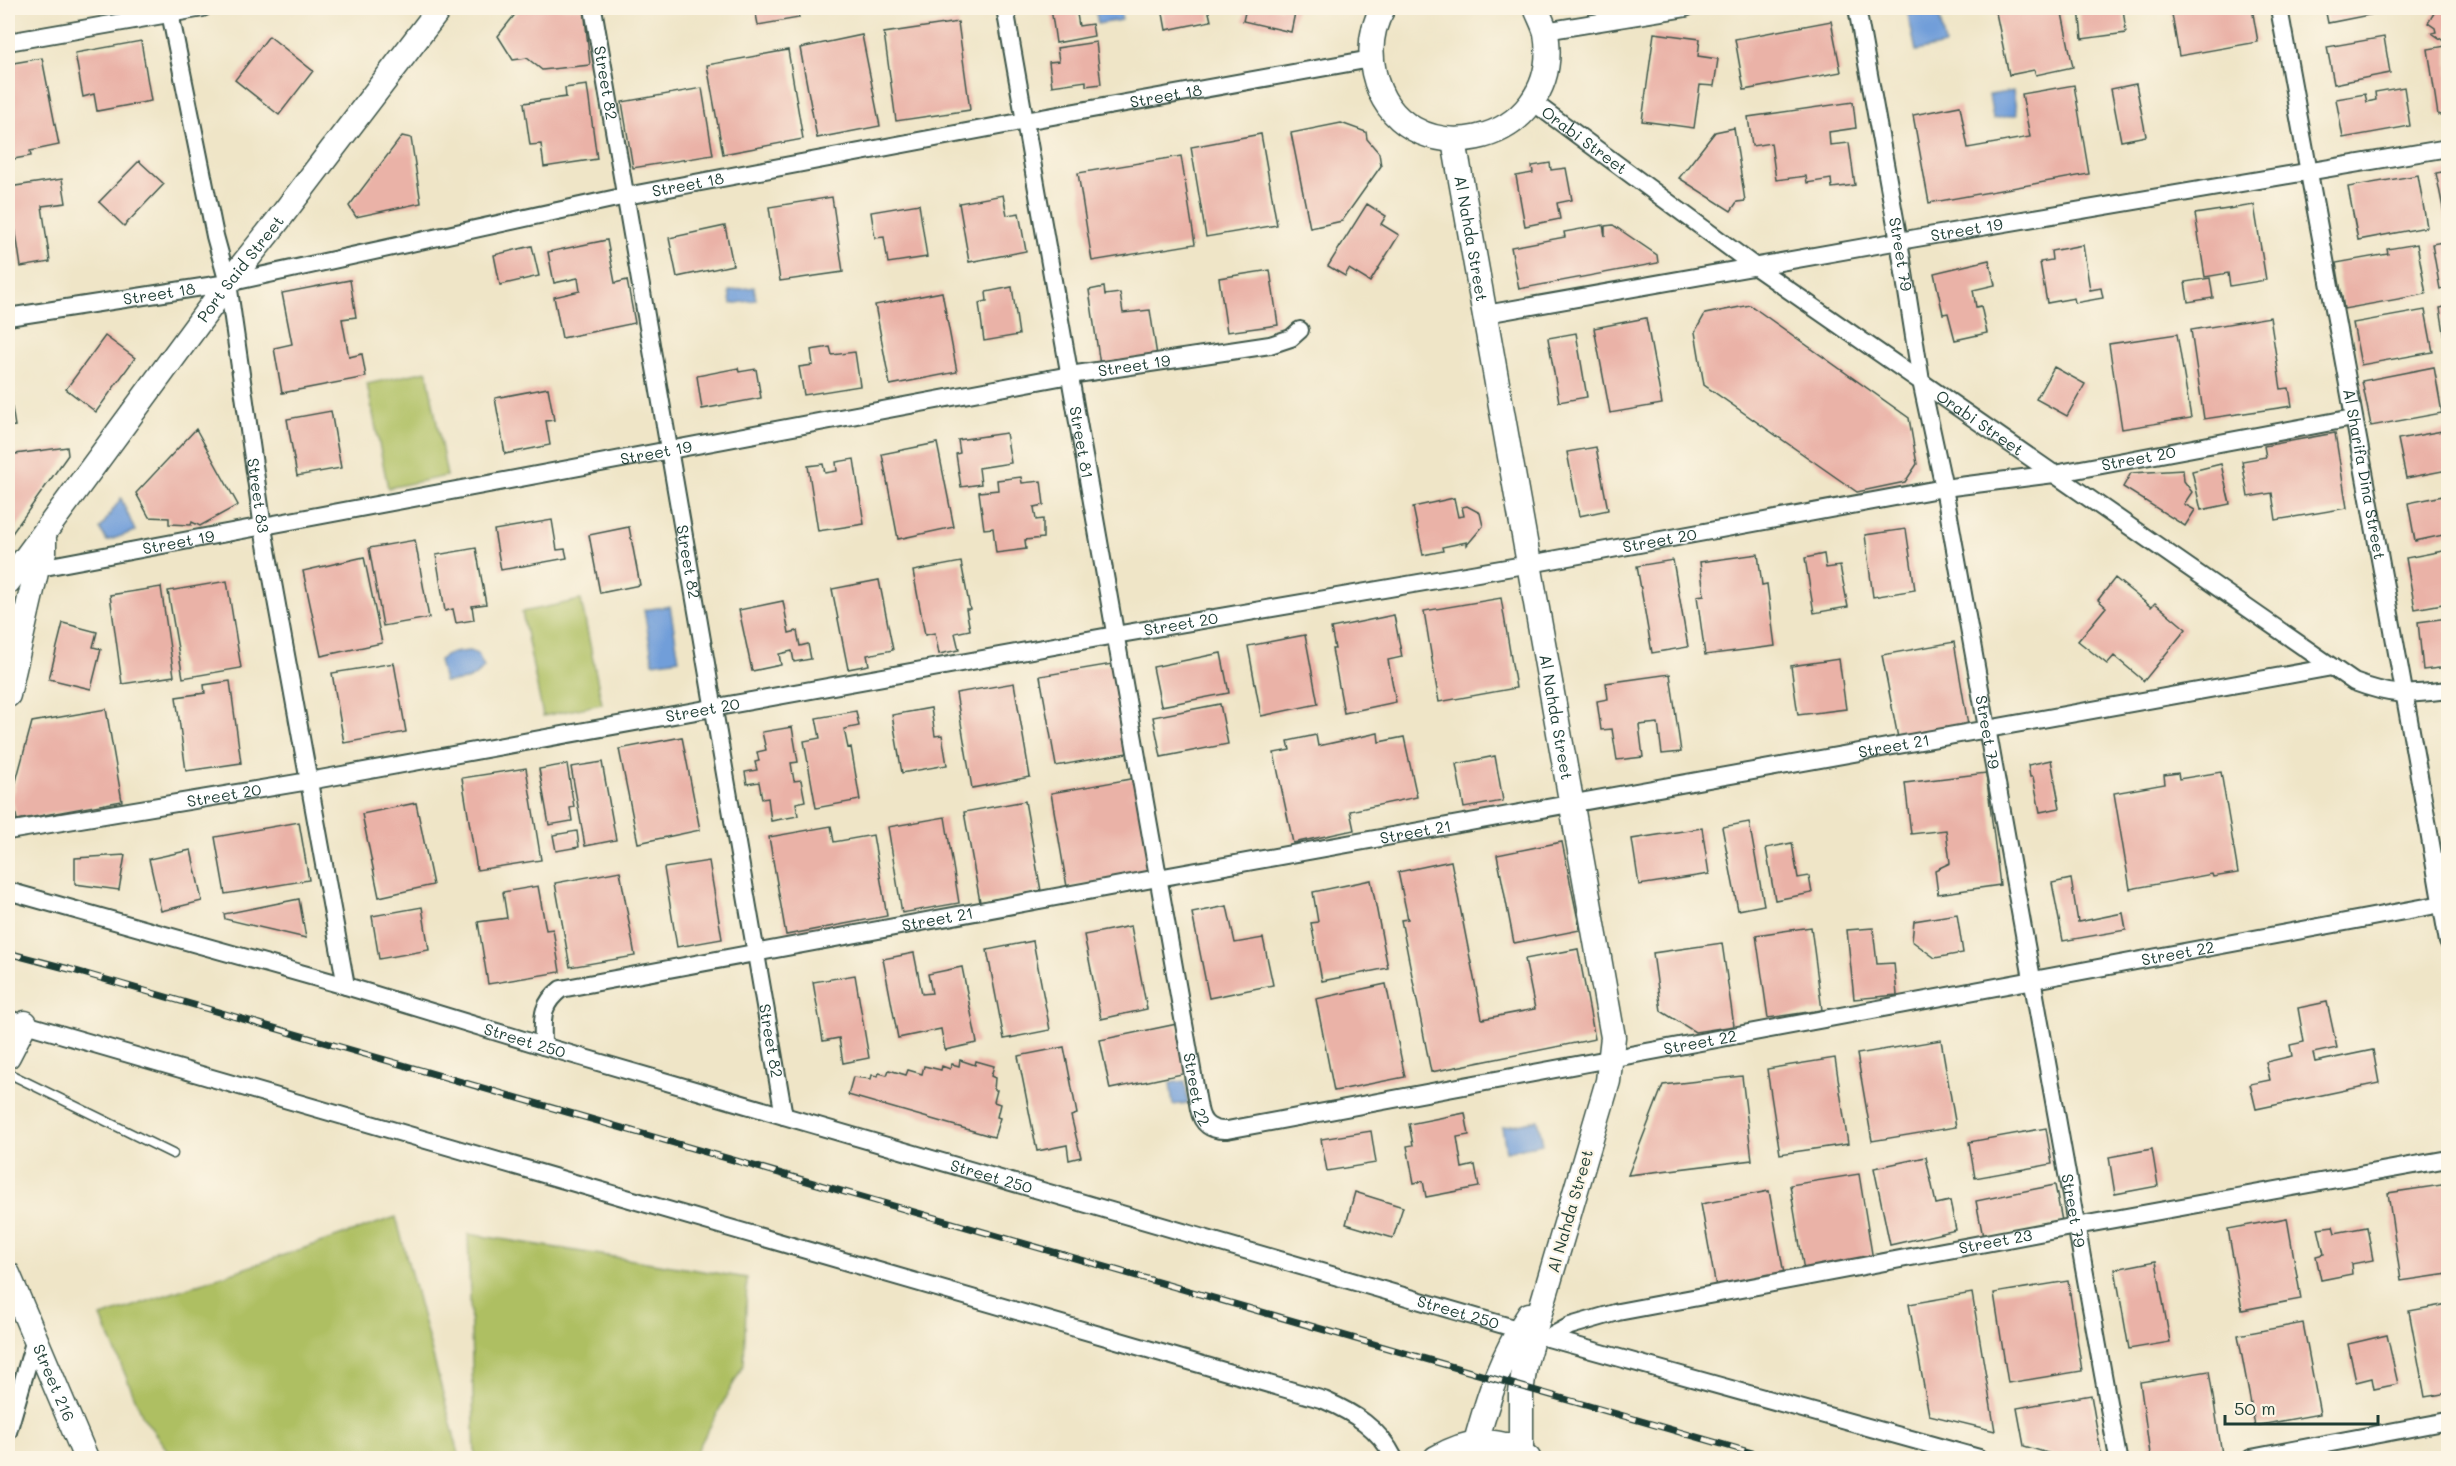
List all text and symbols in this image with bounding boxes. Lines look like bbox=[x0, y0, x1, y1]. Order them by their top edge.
street label: Street 82 bbox=[590, 44, 623, 121]
street label: Street 18 bbox=[1128, 78, 1204, 112]
street label: Orabi Street bbox=[1538, 101, 1632, 178]
street label: Street 18 bbox=[650, 167, 726, 201]
street label: Al Nahda Street bbox=[1450, 174, 1493, 303]
street label: Port Said Street bbox=[192, 211, 288, 326]
street label: Street 19 bbox=[1929, 213, 2004, 245]
street label: Street 79 bbox=[1885, 215, 1918, 292]
street label: Street 18 bbox=[121, 277, 197, 309]
street label: Street 19 bbox=[1097, 349, 1172, 381]
street label: Orabi Street bbox=[1932, 384, 2028, 460]
street label: Al Sharifa Dina Street bbox=[2339, 387, 2391, 561]
street label: Street 81 bbox=[1065, 404, 1099, 480]
street label: Street 19 bbox=[618, 435, 694, 469]
street label: Street 20 bbox=[2100, 440, 2177, 475]
street label: Street 83 bbox=[243, 457, 275, 534]
street label: Street 82 bbox=[672, 523, 706, 600]
street label: Street 20 bbox=[1621, 523, 1698, 557]
street label: Street 19 bbox=[141, 525, 216, 559]
street label: Street 20 bbox=[1142, 607, 1220, 640]
street label: Al Nahda Street bbox=[1535, 652, 1578, 781]
street label: Street 20 bbox=[664, 692, 741, 726]
street label: Street 79 bbox=[1971, 694, 2005, 771]
street label: Street 21 bbox=[1856, 729, 1931, 762]
street label: Street 20 bbox=[185, 778, 263, 811]
street label: Street 21 bbox=[1378, 815, 1453, 848]
street label: Street 21 bbox=[900, 902, 975, 935]
street label: Street 22 bbox=[2139, 936, 2216, 970]
street label: Street 82 bbox=[755, 1002, 788, 1079]
street label: Street 250 bbox=[482, 1018, 568, 1062]
street label: Street 22 bbox=[1662, 1024, 1738, 1059]
street label: Street 22 bbox=[1179, 1051, 1215, 1130]
street label: Al Nahda Street bbox=[1542, 1147, 1597, 1275]
street label: Street 250 bbox=[948, 1154, 1035, 1198]
street label: Street 79 bbox=[2057, 1172, 2091, 1249]
street label: Street 23 bbox=[1957, 1223, 2034, 1258]
street label: Street 250 bbox=[1415, 1290, 1502, 1333]
street label: Street 216 bbox=[29, 1341, 80, 1424]
scale bar bbox=[2225, 1388, 2378, 1426]
text: 50 m bbox=[2234, 1396, 2276, 1420]

